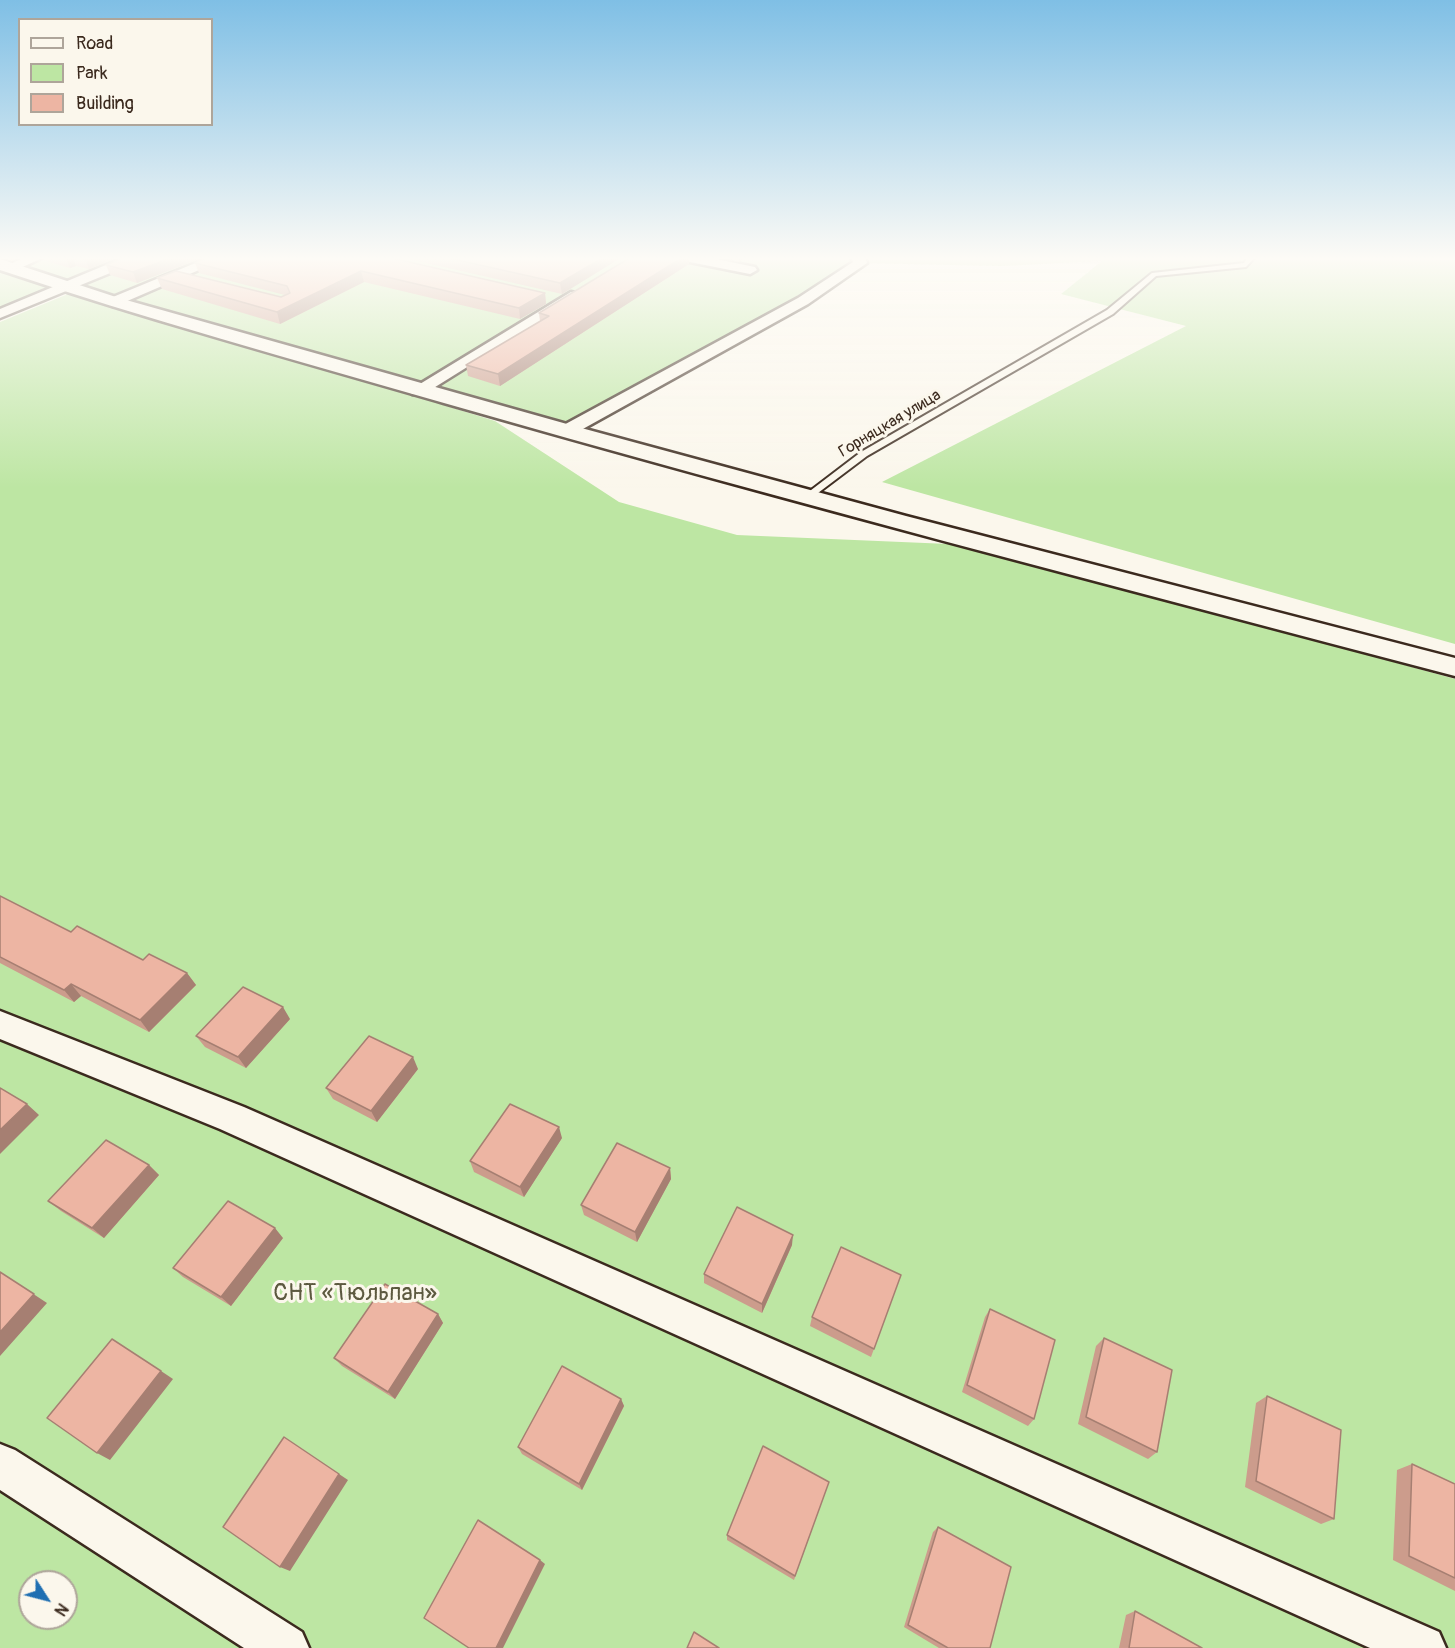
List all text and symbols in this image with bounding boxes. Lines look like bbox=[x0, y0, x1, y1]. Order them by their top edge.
legend bbox=[18, 18, 213, 126]
text: Road bbox=[76, 32, 113, 55]
text: Park bbox=[76, 62, 108, 85]
text: Building bbox=[76, 92, 134, 115]
street label: Горняцкая улица bbox=[835, 386, 945, 462]
park label: СНТ «Тюльпан» bbox=[273, 1280, 437, 1308]
north arrow bbox=[18, 1570, 78, 1630]
text: N bbox=[50, 1599, 72, 1620]

